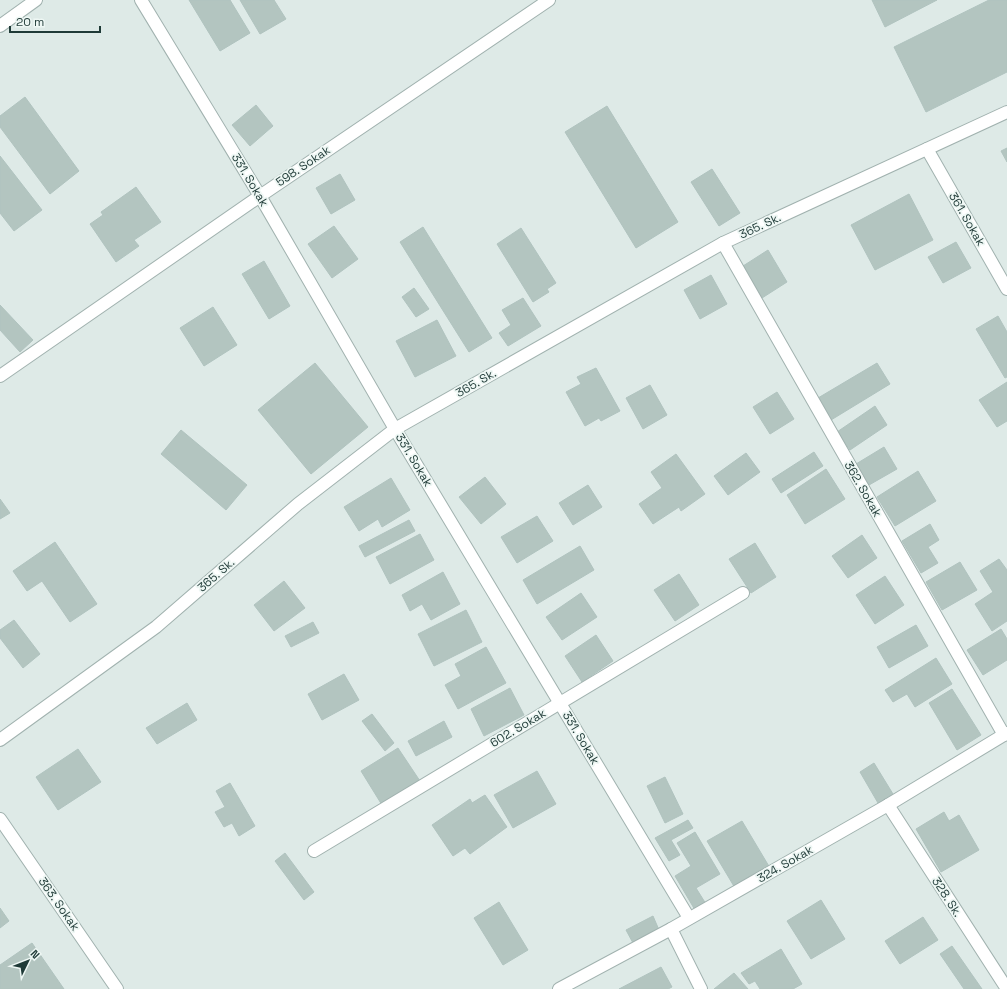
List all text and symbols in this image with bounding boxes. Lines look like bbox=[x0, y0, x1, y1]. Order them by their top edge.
scale bar bbox=[10, 8, 100, 34]
text: 20 m bbox=[16, 14, 44, 30]
street label: 598. Sokak bbox=[273, 142, 334, 190]
street label: 331. Sokak bbox=[228, 150, 272, 210]
street label: 361. Sokak bbox=[945, 189, 989, 249]
street label: 365. Sk. bbox=[737, 209, 783, 243]
street label: 365. Sk. bbox=[453, 365, 499, 401]
street label: 331. Sokak bbox=[392, 430, 436, 490]
street label: 362. Sokak bbox=[841, 458, 886, 520]
street label: 365. Sk. bbox=[194, 554, 238, 596]
street label: 602. Sokak bbox=[487, 705, 549, 751]
street label: 331. Sokak bbox=[559, 708, 603, 768]
street label: 324. Sokak bbox=[754, 841, 816, 886]
street label: 363. Sokak bbox=[35, 874, 84, 934]
street label: 328. Sk. bbox=[928, 874, 966, 920]
north arrow bbox=[8, 941, 48, 981]
text: N bbox=[28, 947, 43, 962]

